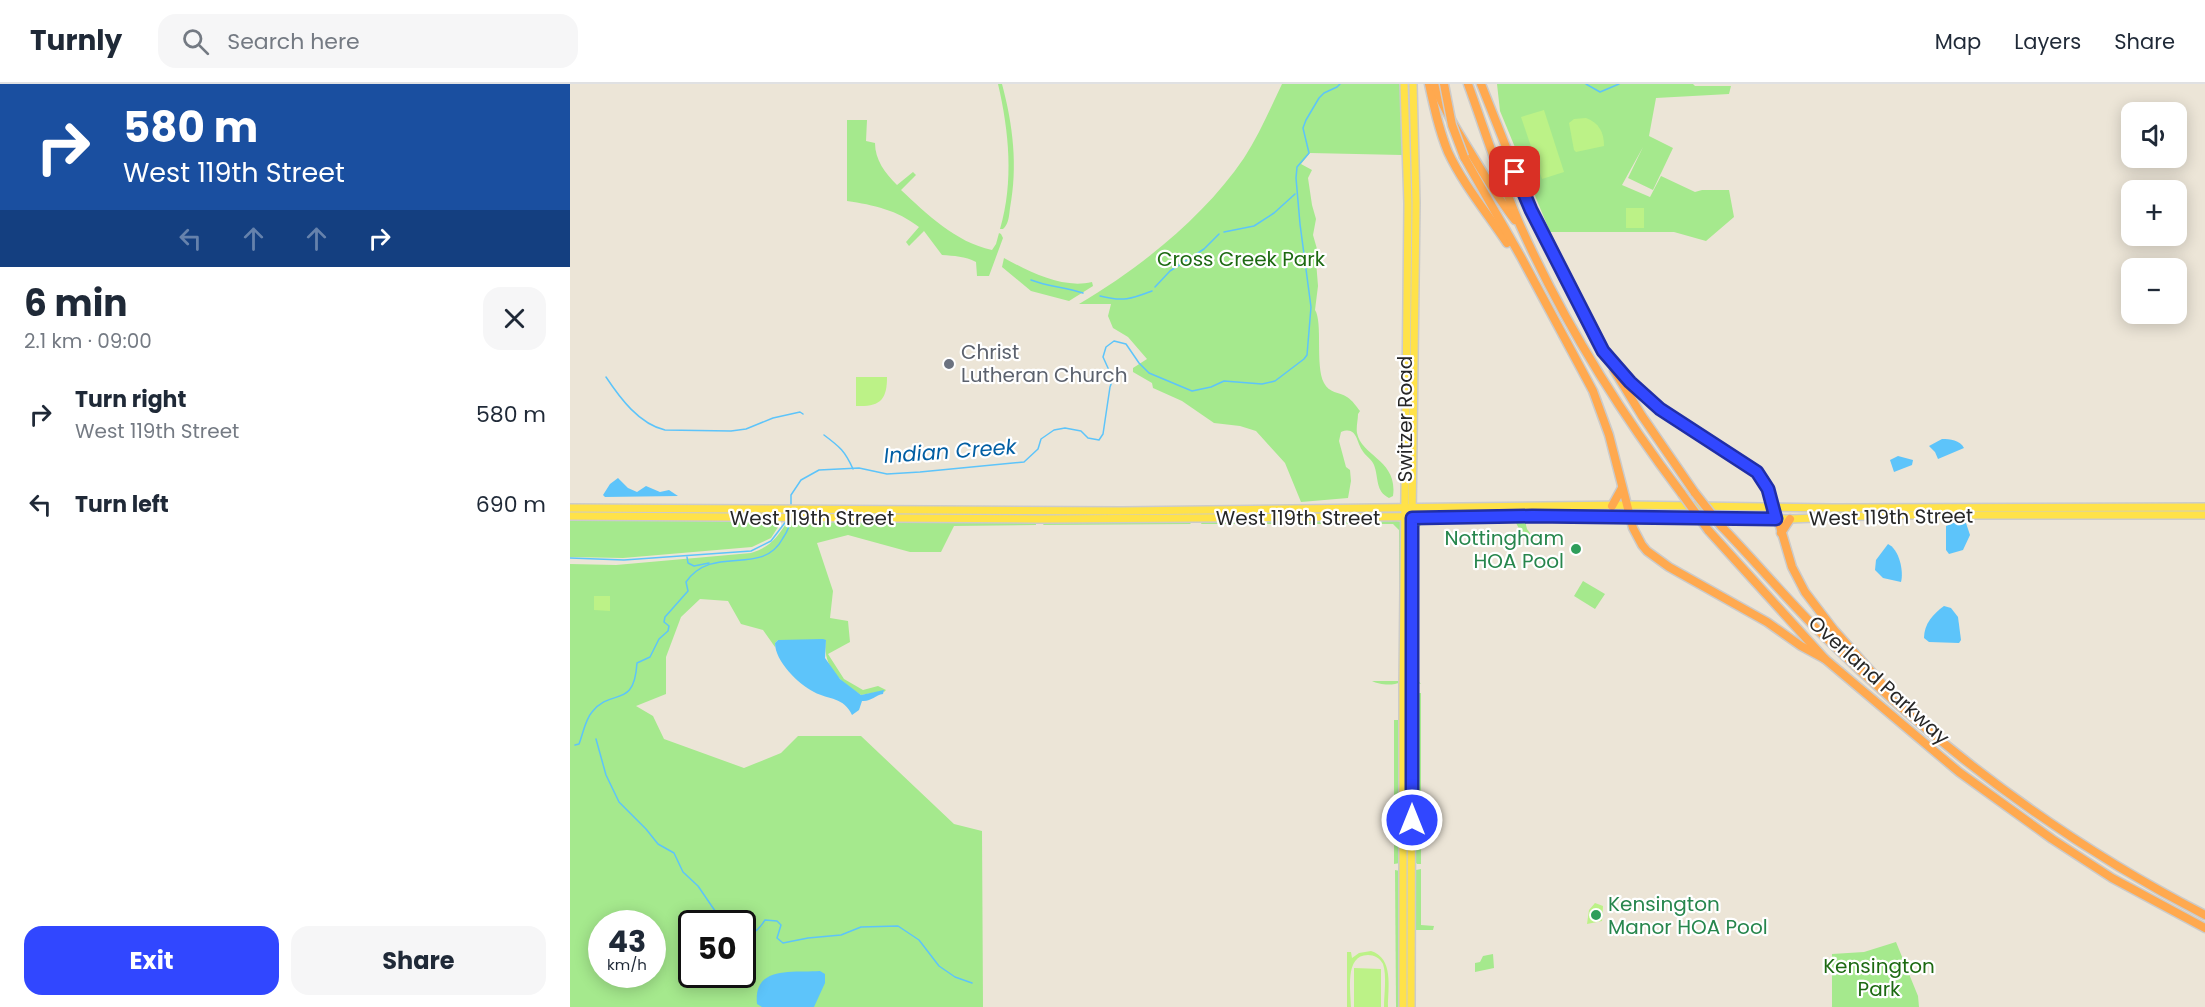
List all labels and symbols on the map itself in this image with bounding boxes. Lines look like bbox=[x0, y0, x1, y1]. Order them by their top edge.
pin bbox=[1489, 146, 1540, 197]
park label: Cross Creek Park bbox=[1157, 245, 1326, 273]
place label: Christ Lutheran Church bbox=[961, 338, 1127, 389]
street label: Switzer Road bbox=[1391, 356, 1419, 482]
marker: Christ Lutheran Church bbox=[942, 357, 956, 371]
water label: Indian Creek bbox=[883, 432, 1018, 470]
street label: West 119th Street bbox=[1809, 502, 1973, 532]
street label: West 119th Street bbox=[730, 504, 894, 532]
street label: West 119th Street bbox=[1216, 504, 1380, 532]
place label: Nottingham HOA Pool bbox=[1444, 524, 1564, 575]
marker: Nottingham HOA Pool bbox=[1569, 542, 1583, 556]
street label: Overland Parkway bbox=[1802, 609, 1956, 751]
position arrow bbox=[1380, 788, 1444, 852]
place label: Kensington Manor HOA Pool bbox=[1608, 890, 1768, 941]
marker: Kensington Manor HOA Pool bbox=[1589, 908, 1603, 922]
speed limit sign: 50 bbox=[678, 910, 756, 988]
park label: Kensington Park bbox=[1823, 952, 1935, 1003]

